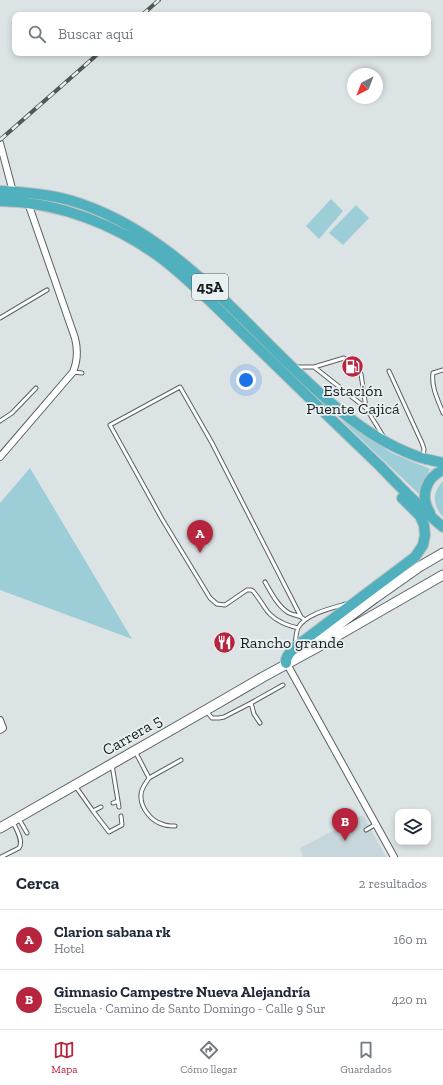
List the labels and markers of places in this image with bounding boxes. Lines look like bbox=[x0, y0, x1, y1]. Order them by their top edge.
fuel station icon: Estación Puente Cajicá bbox=[340, 353, 366, 379]
place label: Estación Puente Cajicá bbox=[306, 381, 400, 418]
pin: A bbox=[187, 520, 213, 553]
restaurant icon: Rancho grande bbox=[211, 629, 237, 655]
place label: Rancho grande bbox=[240, 633, 344, 652]
pin: B bbox=[332, 808, 358, 841]

